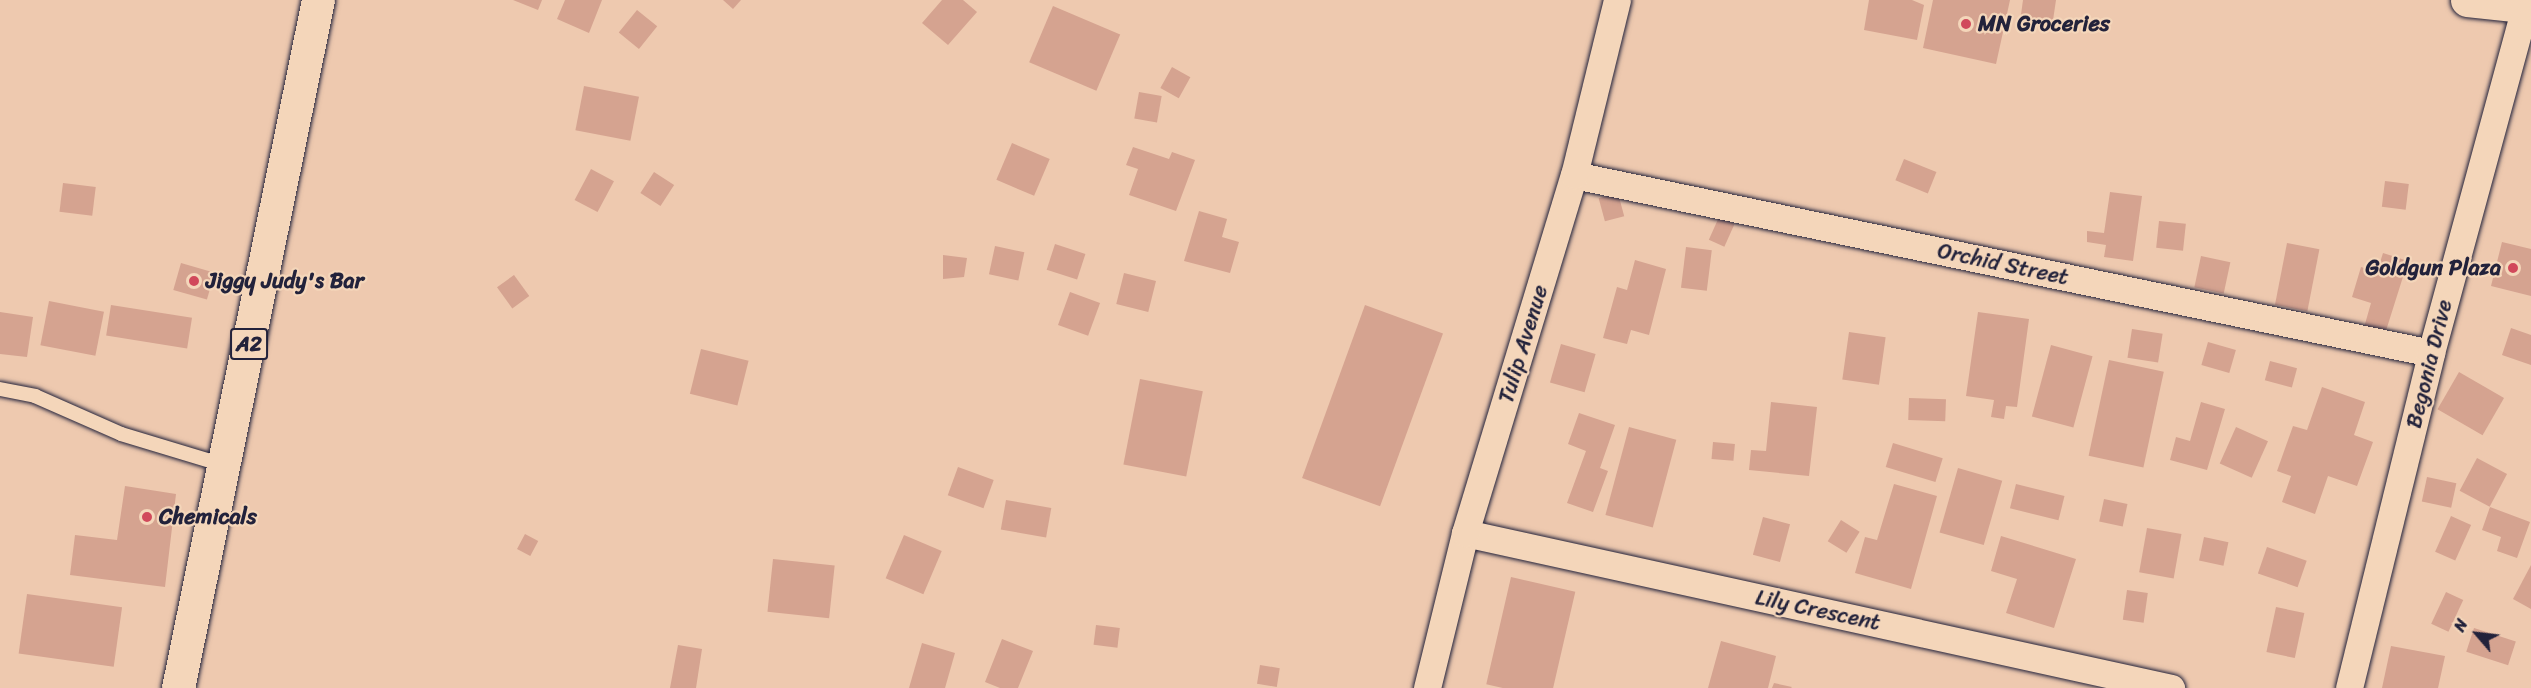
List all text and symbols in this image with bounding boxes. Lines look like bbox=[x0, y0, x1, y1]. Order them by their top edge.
place label: MN Groceries bbox=[1978, 11, 2110, 37]
marker: MN Groceries bbox=[1959, 17, 1973, 31]
street label: Orchid Street bbox=[1935, 237, 2071, 291]
place label: Goldgun Plaza bbox=[2366, 255, 2501, 281]
marker: Goldgun Plaza bbox=[2506, 261, 2520, 275]
place label: Jiggy Judy's Bar bbox=[206, 268, 364, 294]
marker: Jiggy Judy's Bar bbox=[187, 274, 201, 288]
street label: Tulip Avenue bbox=[1493, 282, 1553, 406]
street label: Begonia Drive bbox=[2400, 297, 2458, 431]
road number: A2 bbox=[230, 326, 268, 362]
place label: Chemicals bbox=[159, 504, 257, 530]
marker: Chemicals bbox=[140, 510, 154, 524]
street label: Lily Crescent bbox=[1753, 584, 1883, 636]
north arrow bbox=[2447, 604, 2507, 664]
text: N bbox=[2445, 614, 2476, 637]

